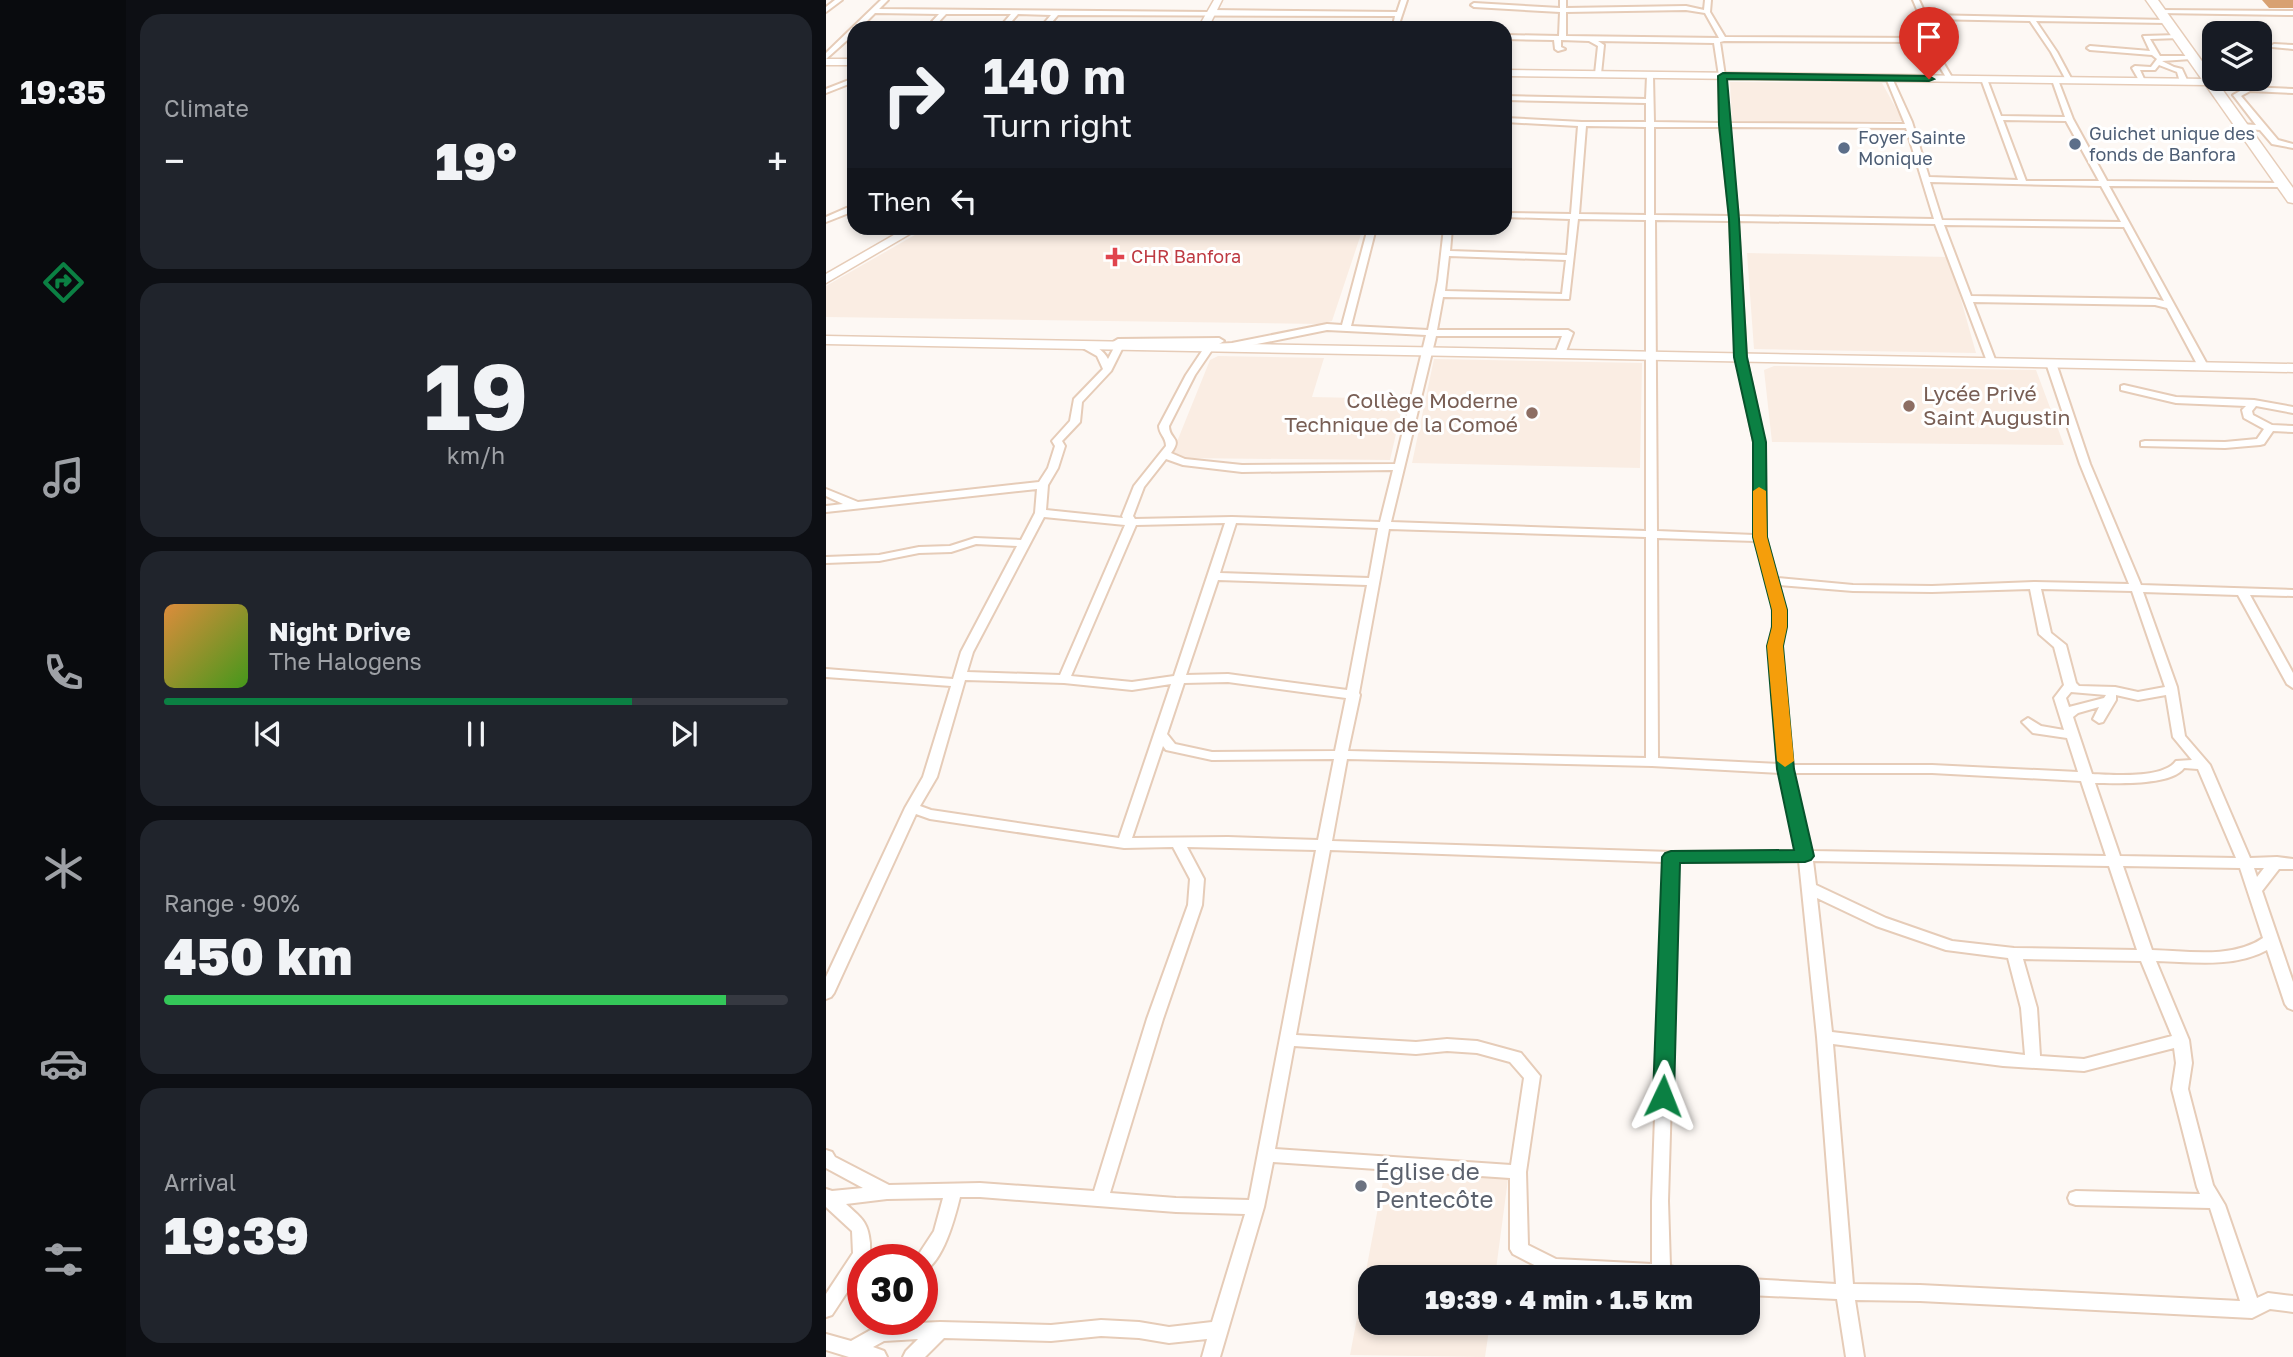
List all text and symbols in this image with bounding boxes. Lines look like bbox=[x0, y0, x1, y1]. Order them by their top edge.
pin bbox=[1899, 7, 1959, 79]
icon: arrive bbox=[1910, 18, 1948, 56]
map controls bbox=[2202, 21, 2272, 91]
button: layers bbox=[2202, 21, 2272, 91]
text: 140 m bbox=[983, 46, 1126, 105]
icon: right bbox=[868, 49, 959, 140]
text: 19:35 bbox=[20, 73, 106, 111]
text: Climate bbox=[164, 94, 249, 122]
text: Turn right bbox=[983, 106, 1132, 144]
place label: Guichet unique des fonds de Banfora bbox=[2089, 122, 2255, 165]
place label: Foyer Sainte Monique bbox=[1858, 126, 1966, 169]
text: 19° bbox=[435, 129, 517, 191]
marker: Guichet unique des fonds de Banfora bbox=[2067, 136, 2083, 152]
text: − bbox=[164, 138, 185, 183]
text: + bbox=[767, 138, 788, 183]
marker: Foyer Sainte Monique bbox=[1836, 140, 1852, 156]
icon: left bbox=[945, 182, 983, 220]
text: Then bbox=[868, 186, 931, 217]
place label: CHR Banfora bbox=[1131, 245, 1241, 267]
marker: CHR Banfora bbox=[1105, 247, 1125, 267]
icon: directions bbox=[39, 258, 88, 307]
text: 19 bbox=[424, 341, 528, 450]
place label: Lycée Privé Saint Augustin bbox=[1923, 380, 2070, 430]
place label: Collège Moderne Technique de la Comoé bbox=[1284, 387, 1518, 437]
marker: Lycée Privé Saint Augustin bbox=[1901, 398, 1917, 414]
marker: Collège Moderne Technique de la Comoé bbox=[1524, 405, 1540, 421]
text: km/h bbox=[447, 441, 505, 469]
icon: music bbox=[39, 453, 88, 502]
text: Night Drive bbox=[269, 616, 411, 647]
text: The Halogens bbox=[269, 647, 422, 675]
icon: phone bbox=[39, 648, 88, 697]
icon: previous bbox=[249, 715, 287, 753]
icon: pause bbox=[457, 715, 495, 753]
icon: next bbox=[665, 715, 703, 753]
icon: climate bbox=[39, 844, 88, 893]
text: Range · 90% bbox=[164, 889, 300, 917]
text: 450 km bbox=[164, 924, 352, 986]
icon: car bbox=[39, 1039, 88, 1088]
position arrow bbox=[1626, 1059, 1700, 1133]
place label: Église de Pentecôte bbox=[1375, 1156, 1493, 1213]
text: Arrival bbox=[164, 1168, 236, 1196]
marker: Église de Pentecôte bbox=[1353, 1178, 1369, 1194]
text: 19:39 bbox=[164, 1203, 309, 1265]
icon: filters bbox=[39, 1235, 88, 1284]
speed limit sign: 30 bbox=[847, 1244, 938, 1335]
text: 19:39 · 4 min · 1.5 km bbox=[1425, 1284, 1693, 1315]

